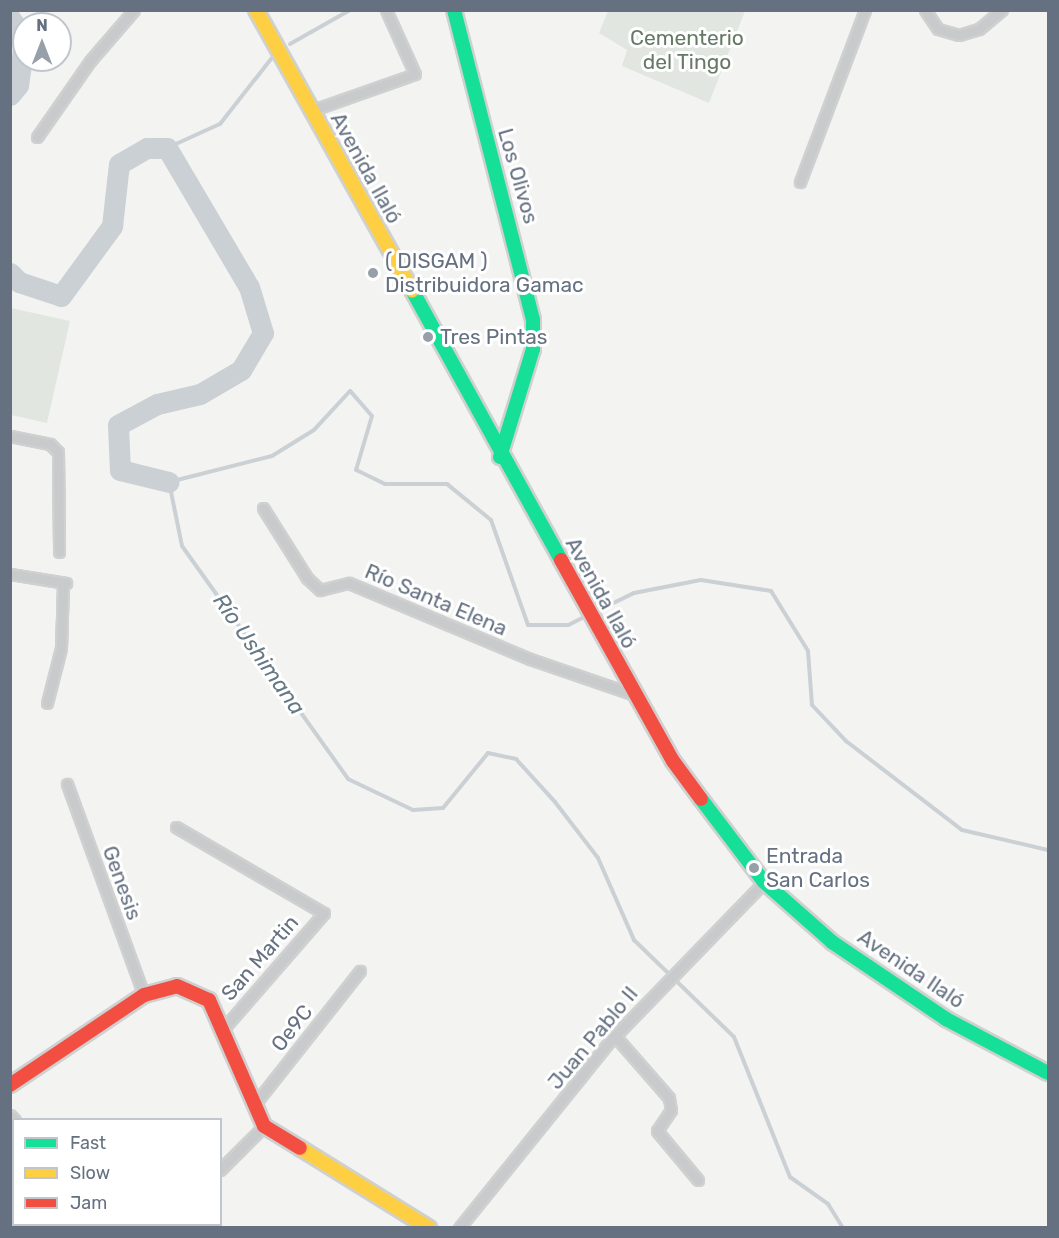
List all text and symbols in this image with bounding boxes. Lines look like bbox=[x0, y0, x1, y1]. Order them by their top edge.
north arrow bbox=[12, 12, 72, 72]
text: N bbox=[36, 16, 48, 35]
park label: Cementerio del Tingo bbox=[630, 25, 744, 75]
street label: Avenida Ilaló bbox=[325, 108, 407, 228]
street label: Los Olivos bbox=[492, 125, 544, 227]
place label: ( DISGAM ) Distribuidora Gamac bbox=[385, 248, 584, 298]
marker: ( DISGAM ) Distribuidora Gamac bbox=[366, 266, 380, 280]
place label: Tres Pintas bbox=[440, 324, 547, 350]
marker: Tres Pintas bbox=[421, 330, 435, 344]
street label: Avenida Ilaló bbox=[560, 533, 642, 653]
street label: Río Santa Elena bbox=[361, 559, 511, 641]
water label: Río Ushimana bbox=[207, 588, 311, 720]
street label: Genesis bbox=[97, 842, 147, 924]
place label: Entrada San Carlos bbox=[766, 843, 870, 893]
marker: Entrada San Carlos bbox=[747, 861, 761, 875]
street label: San Martin bbox=[216, 910, 304, 1006]
street label: Avenida Ilaló bbox=[853, 924, 969, 1014]
street label: Juan Pablo II bbox=[543, 981, 643, 1095]
street label: Oe9C bbox=[266, 1000, 318, 1056]
legend bbox=[12, 1118, 222, 1226]
text: Fast bbox=[70, 1132, 106, 1154]
text: Slow bbox=[70, 1162, 110, 1184]
text: Jam bbox=[70, 1192, 107, 1214]

